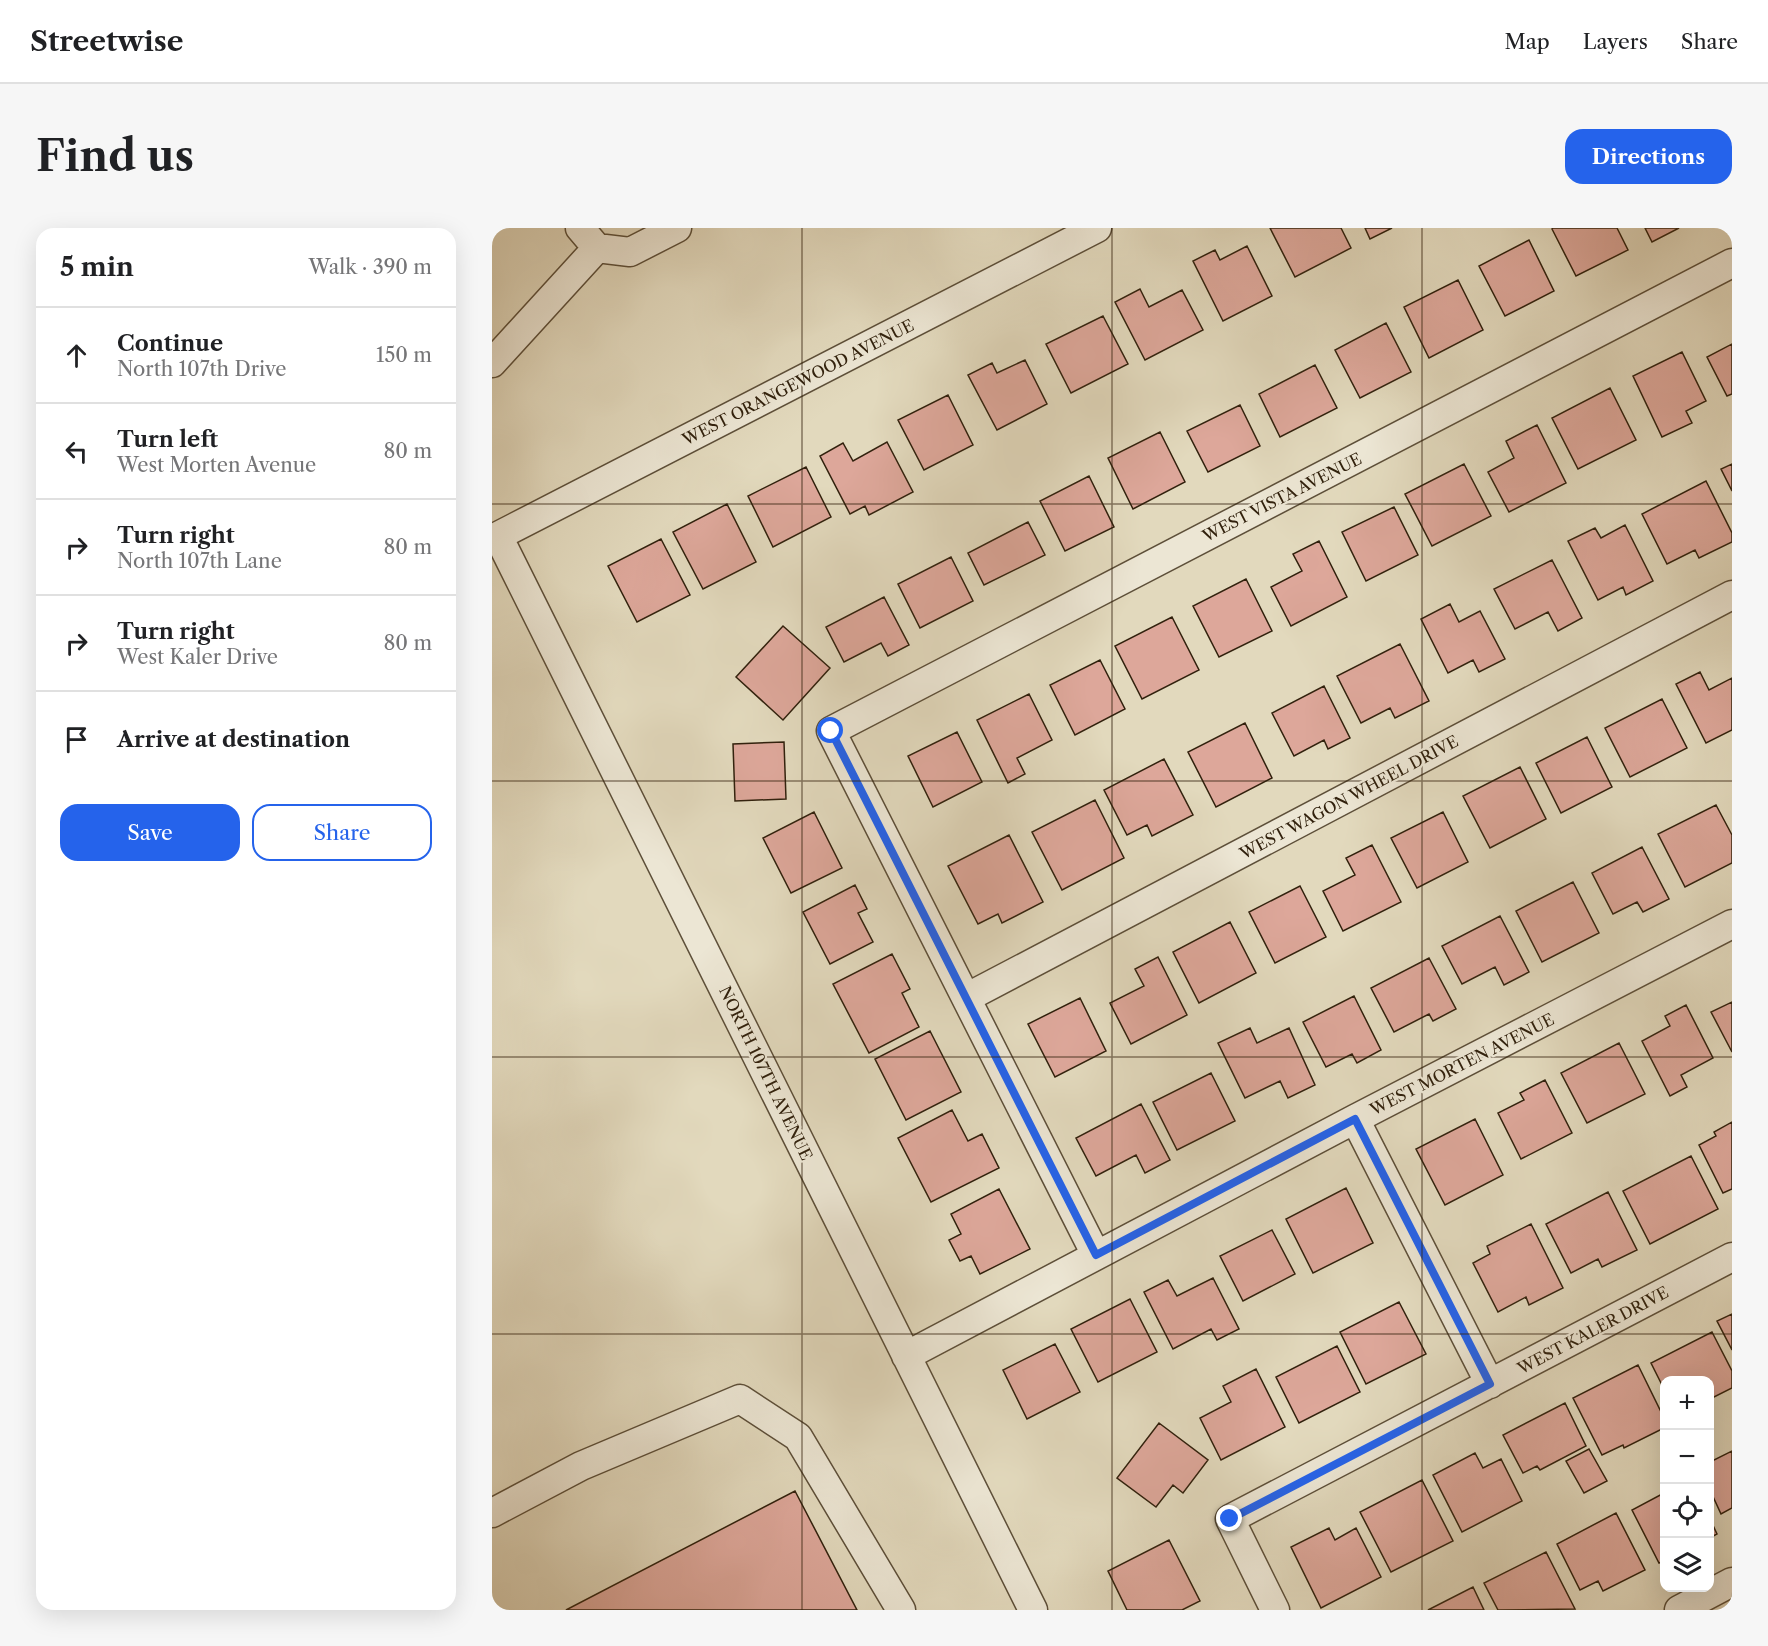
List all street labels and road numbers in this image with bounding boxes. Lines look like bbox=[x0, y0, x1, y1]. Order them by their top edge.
street label: WEST ORANGEWOOD AVENUE bbox=[678, 315, 917, 450]
street label: WEST VISTA AVENUE bbox=[1198, 448, 1365, 546]
street label: WEST WAGON WHEEL DRIVE bbox=[1235, 731, 1462, 864]
street label: NORTH 107TH AVENUE bbox=[715, 983, 817, 1163]
street label: WEST MORTEN AVENUE bbox=[1366, 1009, 1557, 1120]
street label: WEST KALER DRIVE bbox=[1513, 1282, 1672, 1379]

